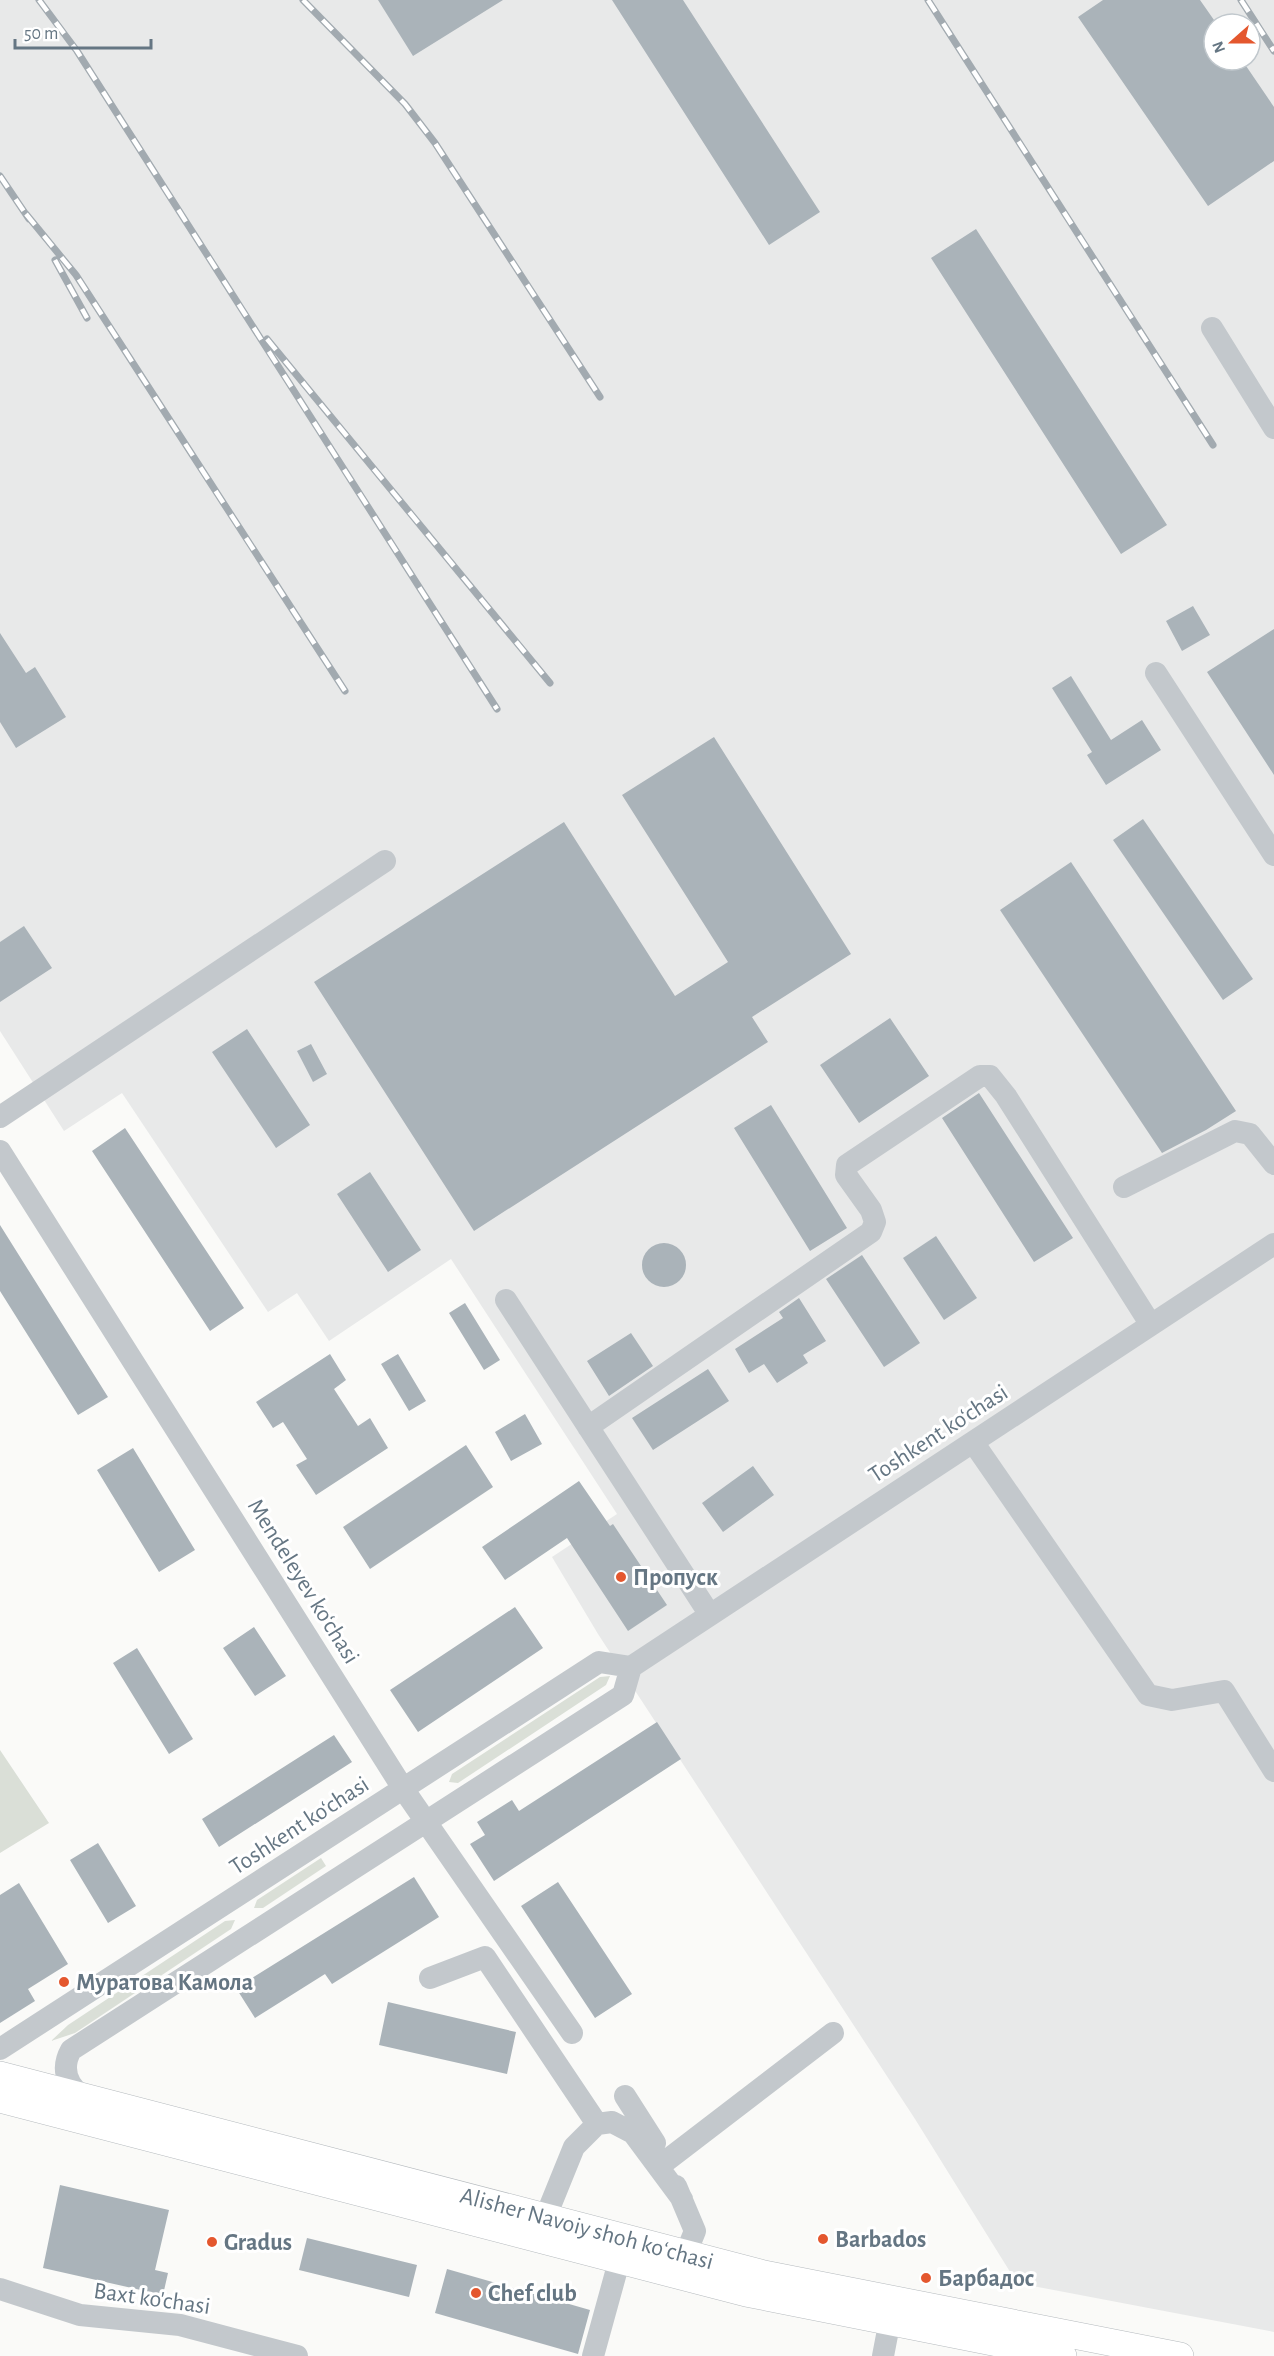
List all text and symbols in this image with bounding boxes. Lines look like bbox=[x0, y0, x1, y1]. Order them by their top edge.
scale bar bbox=[15, 12, 152, 50]
north arrow bbox=[1202, 12, 1262, 72]
text: 50 m bbox=[24, 25, 58, 43]
text: N bbox=[1209, 39, 1228, 55]
street label: Toshkent ko‘chasi bbox=[865, 1380, 1012, 1488]
street label: Mendeleyev ko‘chasi bbox=[243, 1495, 363, 1668]
place label: Пропуск bbox=[633, 1566, 718, 1590]
marker: Пропуск bbox=[614, 1570, 628, 1584]
street label: Toshkent ko‘chasi bbox=[226, 1772, 373, 1880]
place label: Муратова Камола bbox=[76, 1971, 253, 1995]
marker: Муратова Камола bbox=[57, 1975, 71, 1989]
street label: Alisher Navoiy shoh koʻchasi bbox=[457, 2184, 716, 2274]
place label: Barbados bbox=[835, 2228, 926, 2252]
place label: Gradus bbox=[224, 2231, 292, 2255]
marker: Barbados bbox=[816, 2232, 830, 2246]
marker: Gradus bbox=[205, 2235, 219, 2249]
place label: Барбадос bbox=[938, 2267, 1034, 2291]
marker: Барбадос bbox=[919, 2271, 933, 2285]
street label: Baxt ko'chasi bbox=[92, 2279, 212, 2319]
place label: Chef club bbox=[488, 2282, 577, 2306]
marker: Chef club bbox=[469, 2286, 483, 2300]

